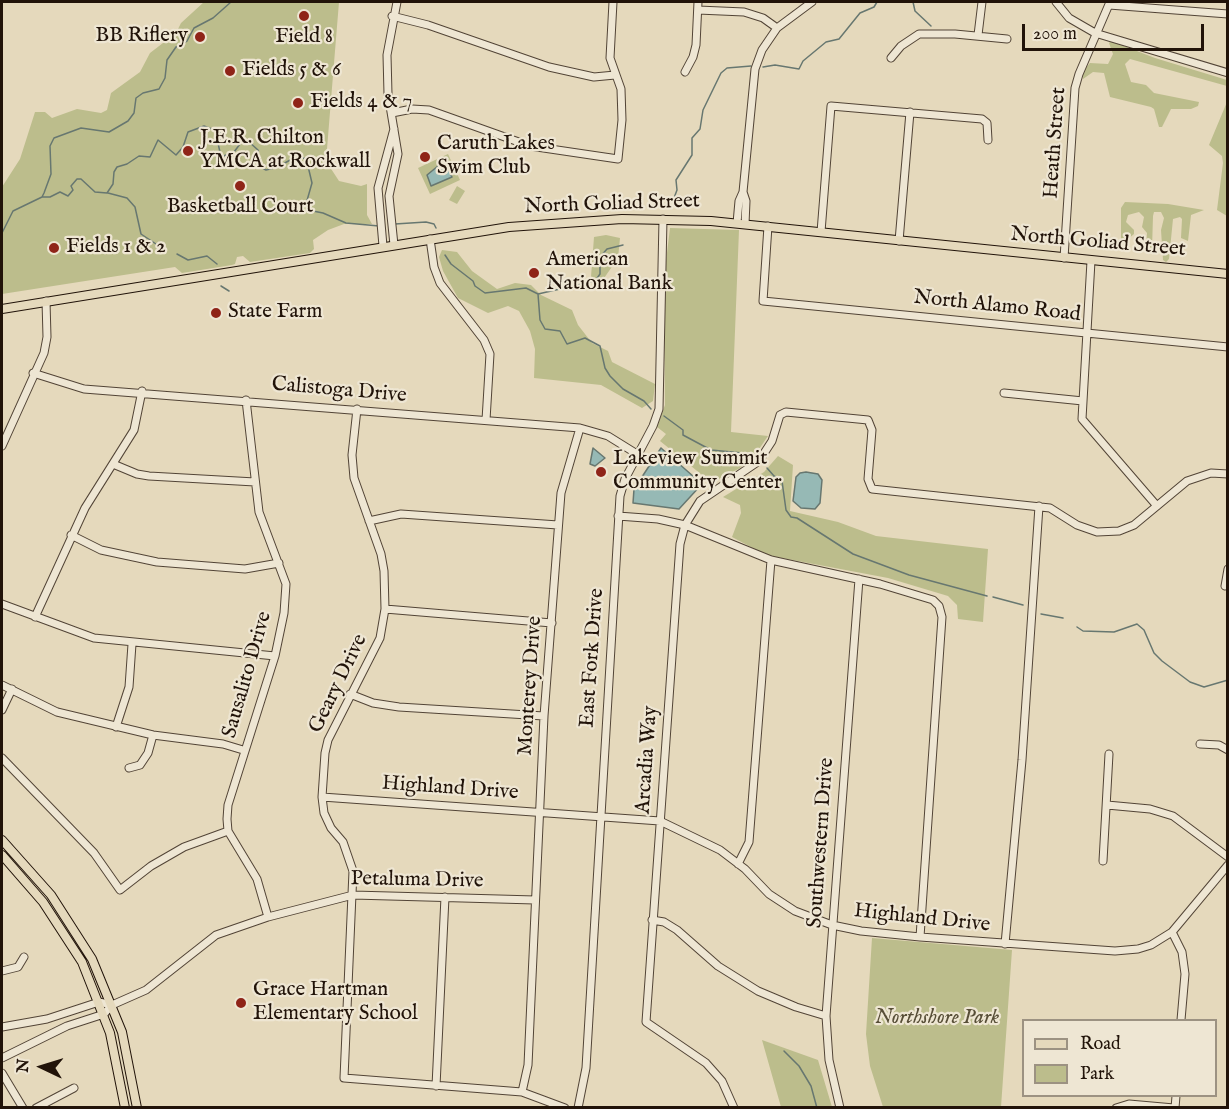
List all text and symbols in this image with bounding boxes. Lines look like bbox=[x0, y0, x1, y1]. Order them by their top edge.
marker: Field 8 bbox=[297, 9, 311, 23]
scale bar bbox=[1025, 12, 1206, 50]
text: 200 m bbox=[1033, 23, 1077, 46]
place label: BB Riflery bbox=[95, 24, 188, 50]
place label: Field 8 bbox=[275, 25, 333, 51]
marker: BB Riflery bbox=[193, 30, 207, 44]
place label: Fields 5 & 6 bbox=[242, 58, 341, 84]
marker: Fields 5 & 6 bbox=[223, 64, 237, 78]
street label: Heath Street bbox=[1040, 86, 1072, 200]
place label: Fields 4 & 7 bbox=[310, 90, 412, 116]
marker: Fields 4 & 7 bbox=[291, 96, 305, 110]
place label: J.E.R. Chilton YMCA at Rockwall bbox=[200, 126, 370, 176]
place label: Caruth Lakes Swim Club bbox=[437, 132, 555, 182]
marker: J.E.R. Chilton YMCA at Rockwall bbox=[181, 144, 195, 158]
marker: Caruth Lakes Swim Club bbox=[418, 150, 432, 164]
marker: Basketball Court bbox=[233, 179, 247, 193]
street label: North Goliad Street bbox=[524, 189, 700, 221]
place label: Basketball Court bbox=[167, 195, 313, 221]
street label: North Goliad Street bbox=[1009, 223, 1187, 263]
place label: Fields 1 & 2 bbox=[66, 235, 166, 261]
marker: Fields 1 & 2 bbox=[47, 241, 61, 255]
place label: American National Bank bbox=[546, 248, 673, 298]
marker: American National Bank bbox=[527, 266, 541, 280]
street label: North Alamo Road bbox=[912, 286, 1082, 328]
place label: State Farm bbox=[228, 300, 323, 326]
marker: State Farm bbox=[209, 306, 223, 320]
street label: Calistoga Drive bbox=[271, 373, 407, 409]
place label: Lakeview Summit Community Center bbox=[613, 447, 782, 497]
marker: Lakeview Summit Community Center bbox=[594, 465, 608, 479]
street label: East Fork Drive bbox=[576, 588, 610, 728]
street label: Sausalito Drive bbox=[218, 609, 278, 741]
street label: Monterey Drive bbox=[514, 615, 548, 757]
street label: Geary Drive bbox=[304, 630, 374, 738]
street label: Arcadia Way bbox=[632, 705, 664, 815]
street label: Southwestern Drive bbox=[803, 757, 841, 929]
street label: Highland Drive bbox=[381, 772, 519, 806]
street label: Petaluma Drive bbox=[350, 867, 484, 895]
street label: Highland Drive bbox=[853, 899, 991, 939]
place label: Grace Hartman Elementary School bbox=[253, 978, 418, 1028]
marker: Grace Hartman Elementary School bbox=[234, 996, 248, 1010]
park label: Northshore Park bbox=[875, 1006, 999, 1032]
legend bbox=[1022, 1019, 1217, 1097]
text: Road bbox=[1080, 1033, 1121, 1056]
north arrow bbox=[12, 1037, 72, 1097]
text: N bbox=[14, 1058, 35, 1073]
text: Park bbox=[1080, 1063, 1114, 1086]

